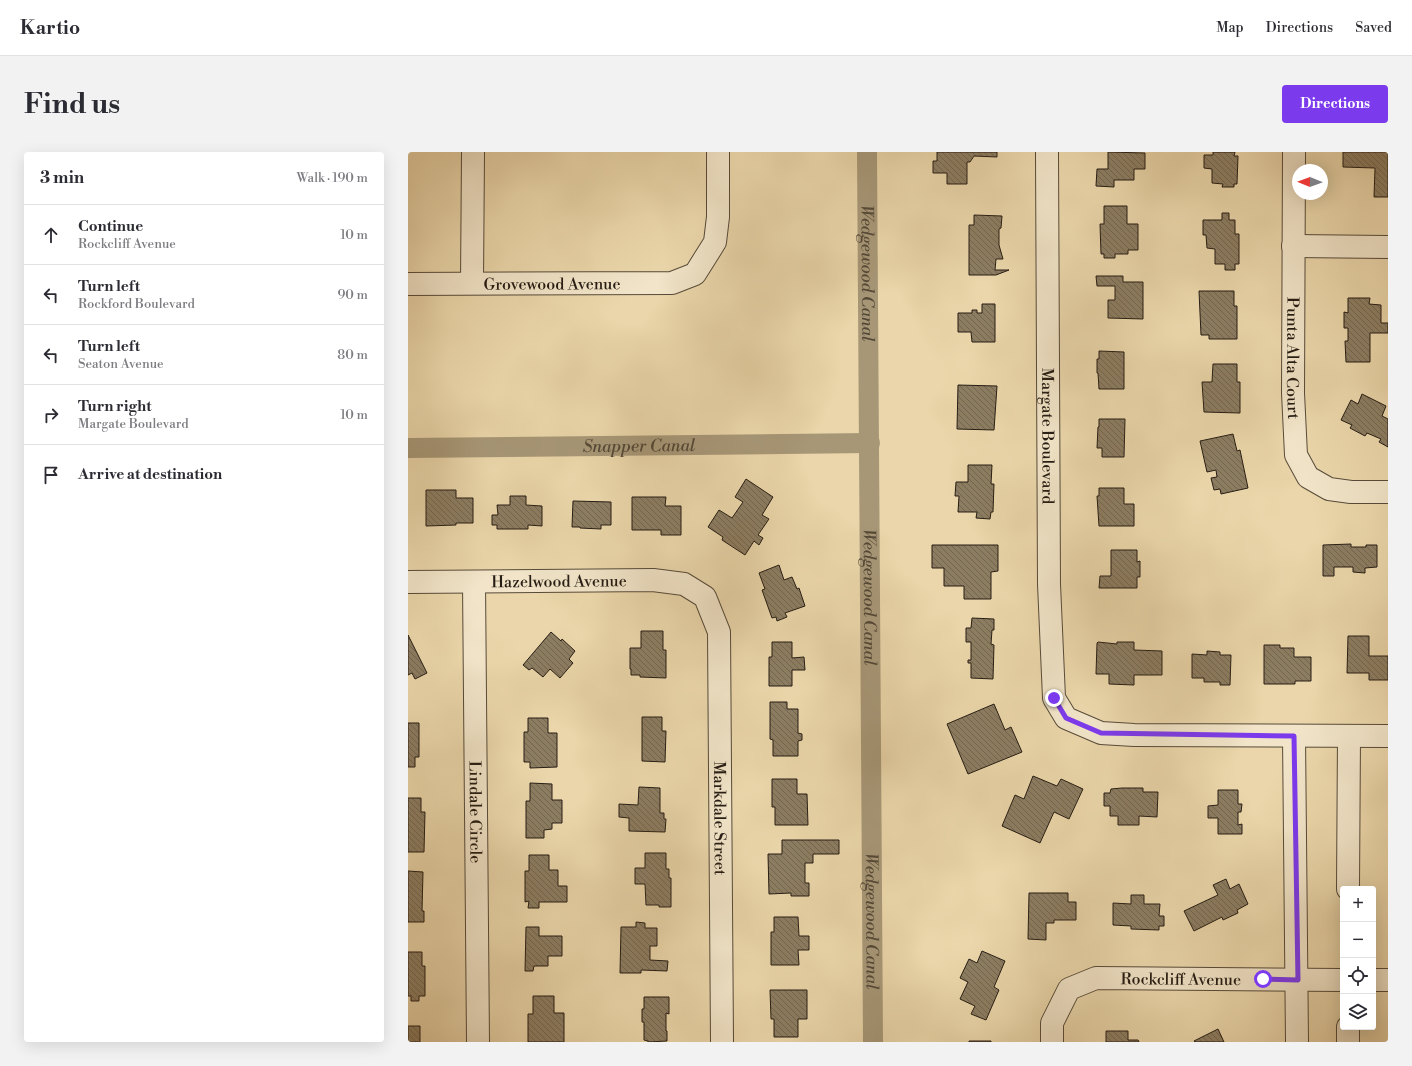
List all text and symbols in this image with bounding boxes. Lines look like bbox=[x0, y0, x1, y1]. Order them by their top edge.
text: Kartio bbox=[20, 16, 80, 40]
text: Map bbox=[1216, 19, 1244, 37]
text: Directions bbox=[1266, 19, 1333, 37]
text: Saved bbox=[1355, 19, 1392, 37]
button: Directions bbox=[1282, 85, 1388, 123]
text: Find us bbox=[24, 87, 120, 122]
north arrow bbox=[1292, 164, 1328, 200]
text: 3 min bbox=[40, 167, 84, 189]
text: Walk · 190 m bbox=[297, 170, 368, 186]
water label: Wedgewood Canal bbox=[855, 205, 878, 342]
text: Continue bbox=[78, 217, 143, 236]
icon: ahead bbox=[40, 224, 62, 246]
text: 10 m bbox=[340, 227, 368, 243]
text: Rockcliff Avenue bbox=[78, 236, 176, 252]
street label: Grovewood Avenue bbox=[483, 274, 621, 295]
text: Turn left bbox=[78, 277, 140, 296]
icon: left bbox=[40, 284, 62, 306]
text: 90 m bbox=[337, 287, 368, 303]
text: Rockford Boulevard bbox=[78, 296, 195, 312]
street label: Punta Alta Court bbox=[1282, 297, 1303, 420]
text: Turn left bbox=[78, 337, 140, 356]
icon: left bbox=[40, 344, 62, 366]
text: 80 m bbox=[337, 347, 368, 363]
text: Seaton Avenue bbox=[78, 356, 164, 372]
street label: Margate Boulevard bbox=[1037, 368, 1058, 504]
text: Turn right bbox=[78, 397, 152, 416]
icon: right bbox=[40, 404, 62, 426]
text: 10 m bbox=[340, 407, 368, 423]
text: Margate Boulevard bbox=[78, 416, 189, 432]
water label: Snapper Canal bbox=[583, 435, 696, 458]
icon: arrive bbox=[40, 464, 62, 486]
text: Arrive at destination bbox=[78, 465, 222, 484]
water label: Wedgewood Canal bbox=[858, 529, 880, 666]
street label: Hazelwood Avenue bbox=[491, 571, 627, 592]
route end bbox=[1045, 689, 1063, 707]
street label: Lindale Circle bbox=[465, 761, 485, 863]
street label: Markdale Street bbox=[709, 761, 730, 876]
water label: Wedgewood Canal bbox=[860, 853, 883, 990]
map controls bbox=[1340, 886, 1376, 1030]
button: + bbox=[1340, 886, 1376, 922]
button: − bbox=[1340, 922, 1376, 958]
button: locate bbox=[1340, 958, 1376, 994]
street label: Rockcliff Avenue bbox=[1120, 969, 1241, 990]
route start bbox=[1254, 970, 1272, 988]
button: layers bbox=[1340, 994, 1376, 1030]

